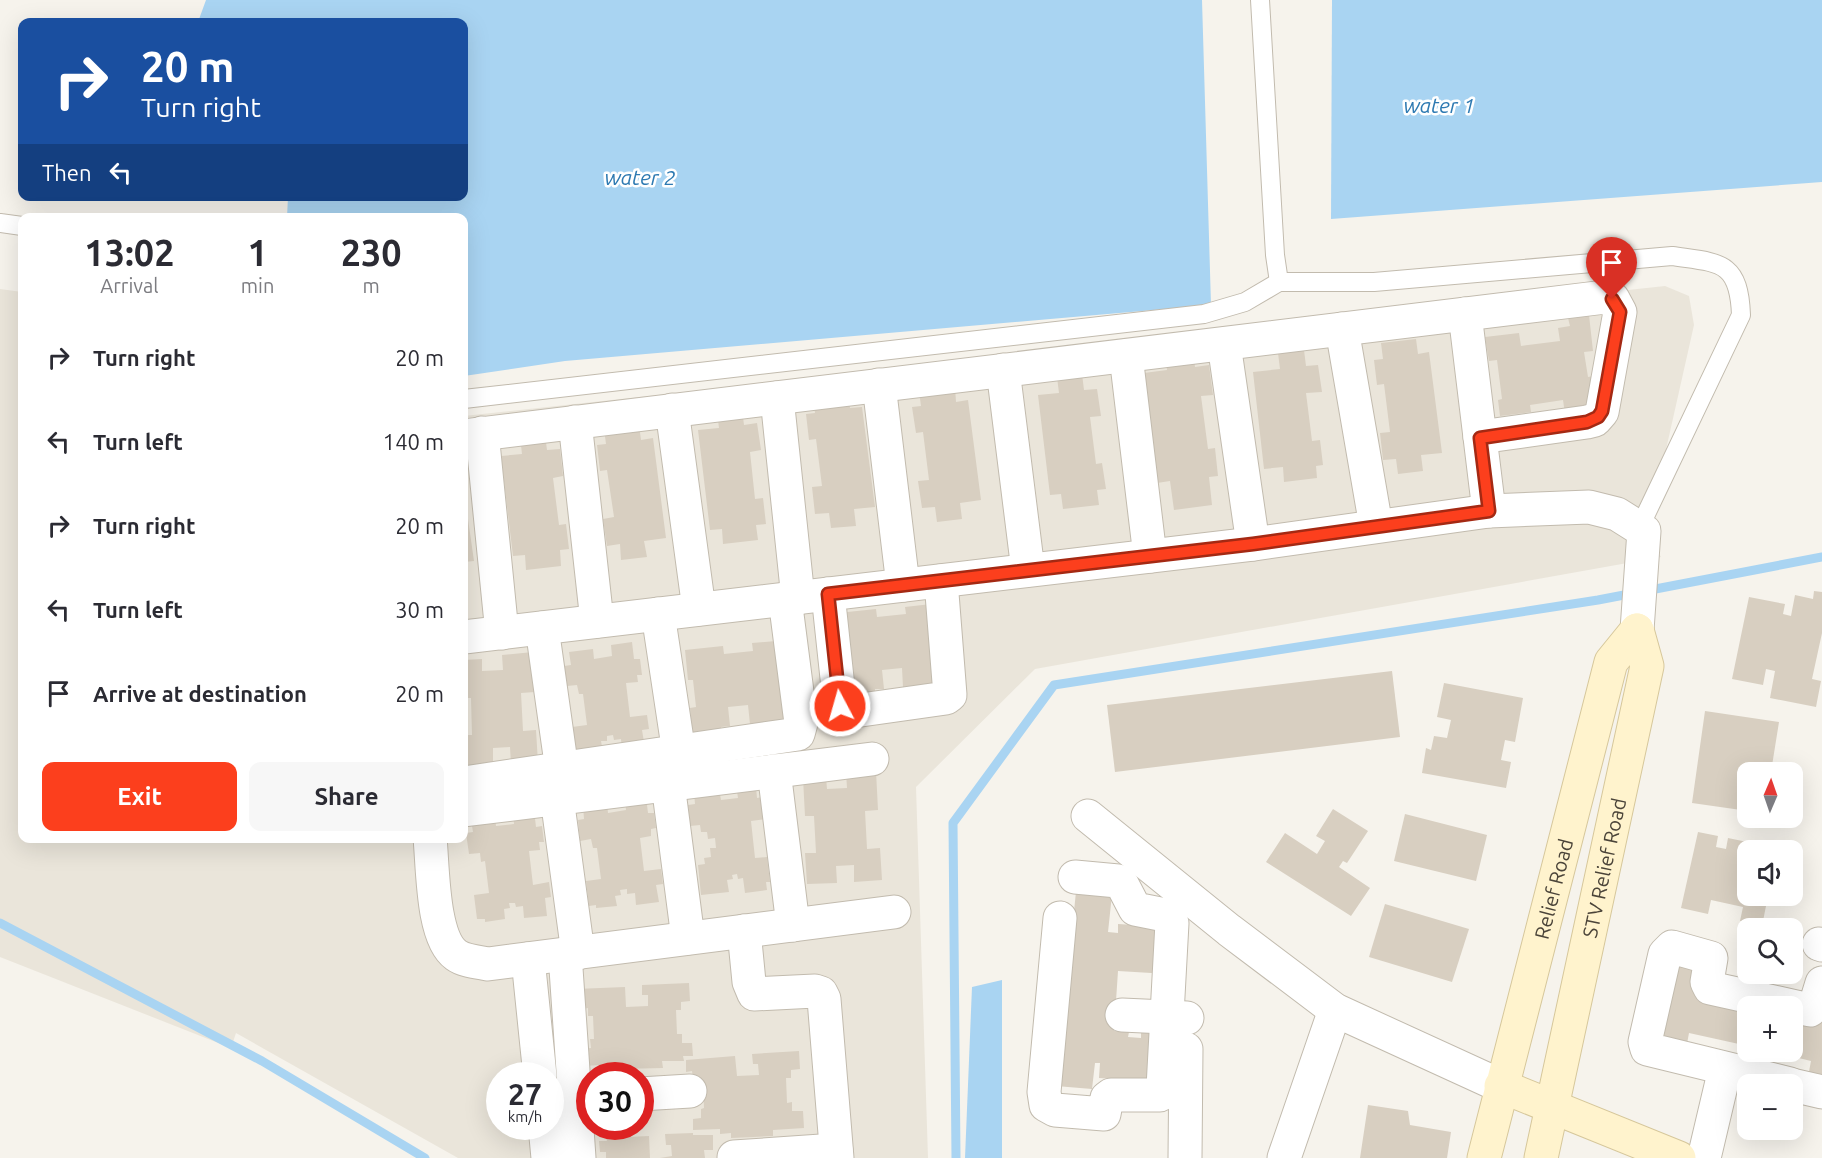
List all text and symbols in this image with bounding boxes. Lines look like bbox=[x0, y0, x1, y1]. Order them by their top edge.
icon: right bbox=[42, 42, 120, 120]
text: 20 m bbox=[141, 43, 235, 90]
text: Turn right bbox=[141, 92, 261, 122]
water label: water 1 bbox=[1403, 93, 1475, 117]
icon: left bbox=[104, 156, 137, 189]
text: Then bbox=[42, 160, 92, 185]
water label: water 2 bbox=[604, 165, 676, 189]
text: 13:02 bbox=[84, 232, 174, 273]
text: 1 bbox=[247, 232, 268, 273]
text: 230 bbox=[341, 232, 402, 273]
pin bbox=[1586, 237, 1637, 299]
icon: arrive bbox=[1595, 246, 1628, 279]
text: Arrival bbox=[100, 274, 159, 297]
text: min bbox=[241, 274, 274, 297]
text: m bbox=[363, 274, 380, 297]
icon: right bbox=[42, 341, 75, 374]
text: Turn right bbox=[93, 345, 195, 370]
text: 20 m bbox=[395, 345, 444, 370]
icon: left bbox=[42, 425, 75, 458]
text: Turn left bbox=[93, 429, 183, 454]
text: 140 m bbox=[383, 429, 444, 454]
icon: right bbox=[42, 509, 75, 542]
text: Turn right bbox=[93, 513, 195, 538]
text: 20 m bbox=[395, 513, 444, 538]
icon: left bbox=[42, 593, 75, 626]
text: Turn left bbox=[93, 597, 183, 622]
text: 30 m bbox=[395, 597, 444, 622]
position arrow bbox=[808, 674, 872, 738]
icon: arrive bbox=[42, 677, 75, 710]
text: Arrive at destination bbox=[93, 681, 307, 706]
text: 20 m bbox=[395, 681, 444, 706]
button: Exit bbox=[42, 762, 237, 831]
button: Share bbox=[249, 762, 444, 831]
north arrow bbox=[1737, 762, 1803, 828]
map controls bbox=[1737, 762, 1803, 1140]
street label: STV Relief Road bbox=[1577, 796, 1630, 940]
street label: Relief Road bbox=[1529, 836, 1577, 941]
button: sound bbox=[1737, 840, 1803, 906]
button: search bbox=[1737, 918, 1803, 984]
button: + bbox=[1737, 996, 1803, 1062]
speed limit sign: 30 bbox=[576, 1062, 654, 1140]
button: − bbox=[1737, 1074, 1803, 1140]
text: 27 bbox=[508, 1077, 542, 1111]
text: km/h bbox=[508, 1108, 542, 1125]

